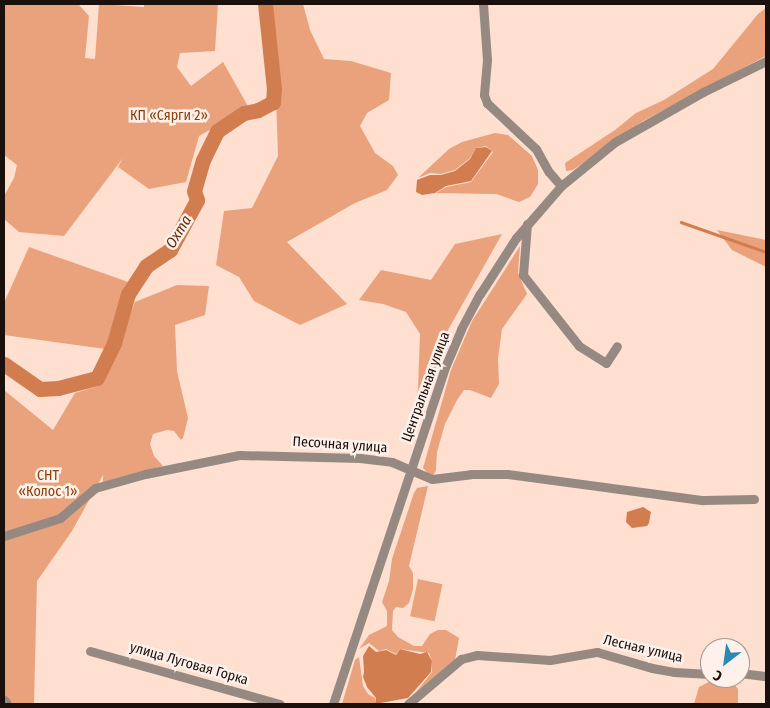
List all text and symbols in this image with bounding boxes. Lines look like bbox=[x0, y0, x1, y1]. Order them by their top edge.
park label: КП «Сярги 2» bbox=[130, 108, 208, 124]
water label: Охта bbox=[162, 212, 196, 252]
street label: Центральная улица bbox=[398, 330, 454, 444]
street label: Песочная улица bbox=[292, 433, 388, 457]
park label: СНТ «Колос 1» bbox=[19, 468, 77, 501]
street label: Лесная улица bbox=[602, 632, 684, 666]
north arrow bbox=[700, 638, 750, 688]
street label: улица Луговая Горка bbox=[128, 639, 250, 689]
text: С bbox=[710, 666, 725, 685]

